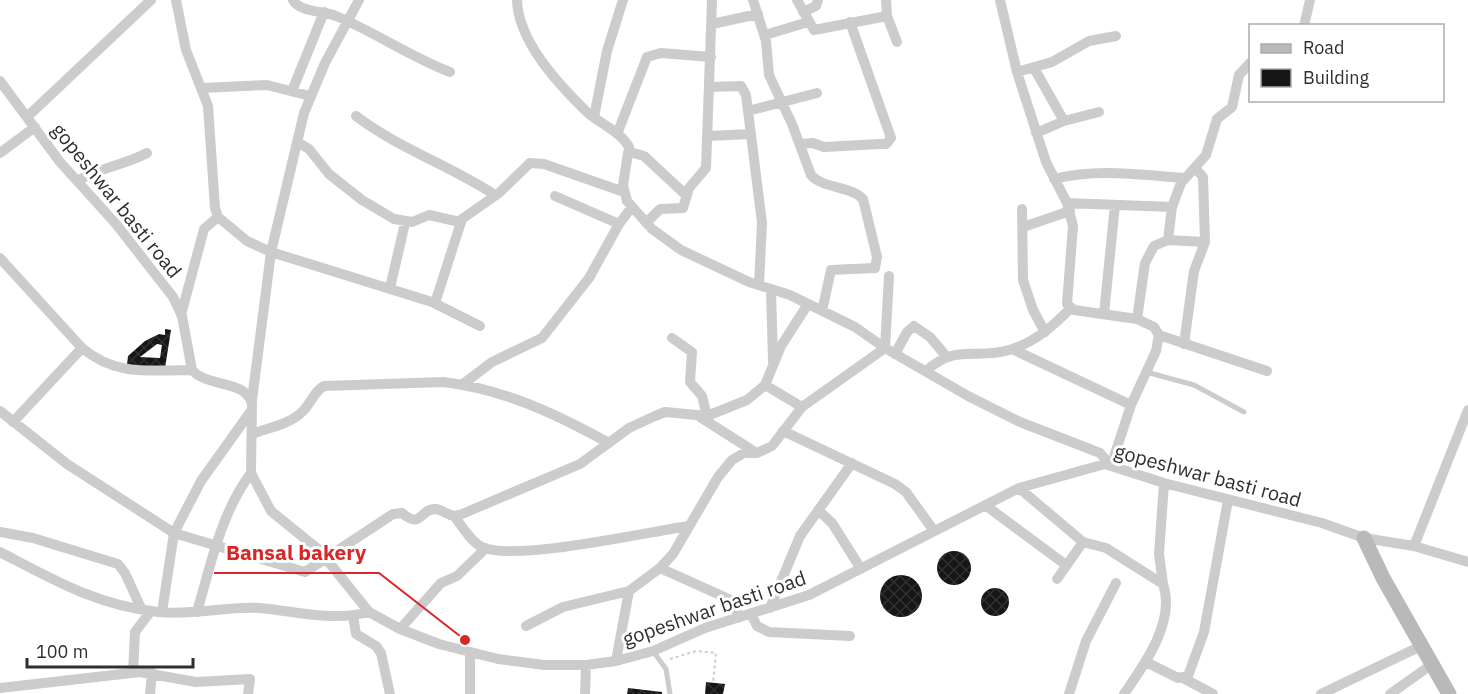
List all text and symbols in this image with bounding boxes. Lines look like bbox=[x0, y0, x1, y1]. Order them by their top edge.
legend bbox=[1249, 24, 1444, 102]
text: Road bbox=[1303, 36, 1344, 59]
text: Building bbox=[1303, 66, 1370, 89]
street label: gopeshwar basti road bbox=[46, 117, 188, 283]
street label: gopeshwar basti road bbox=[1112, 437, 1304, 513]
callout: Bansal bakery bbox=[214, 534, 379, 573]
text: Bansal bakery bbox=[226, 538, 367, 566]
street label: gopeshwar basti road bbox=[619, 564, 809, 652]
scale bar bbox=[27, 631, 194, 669]
text: 100 m bbox=[36, 640, 88, 663]

